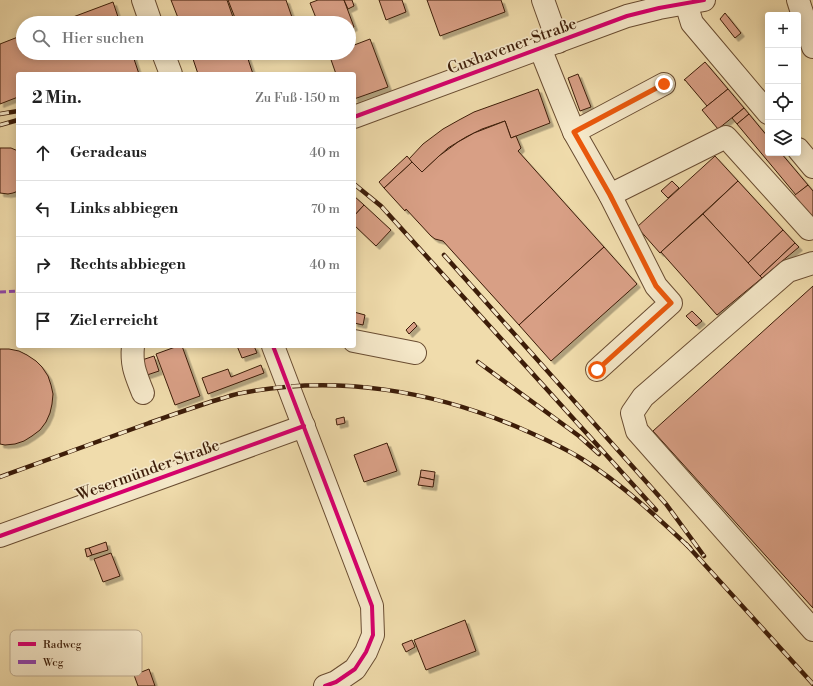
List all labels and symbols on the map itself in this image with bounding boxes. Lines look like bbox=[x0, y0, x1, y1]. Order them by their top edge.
street label: Cuxhavener Straße bbox=[445, 13, 579, 79]
route end bbox=[655, 75, 673, 93]
route start bbox=[588, 361, 606, 379]
street label: Wesermünder Straße bbox=[73, 435, 222, 506]
legend bbox=[10, 630, 142, 676]
text: Radweg bbox=[43, 638, 82, 652]
text: Weg bbox=[42, 656, 64, 670]

